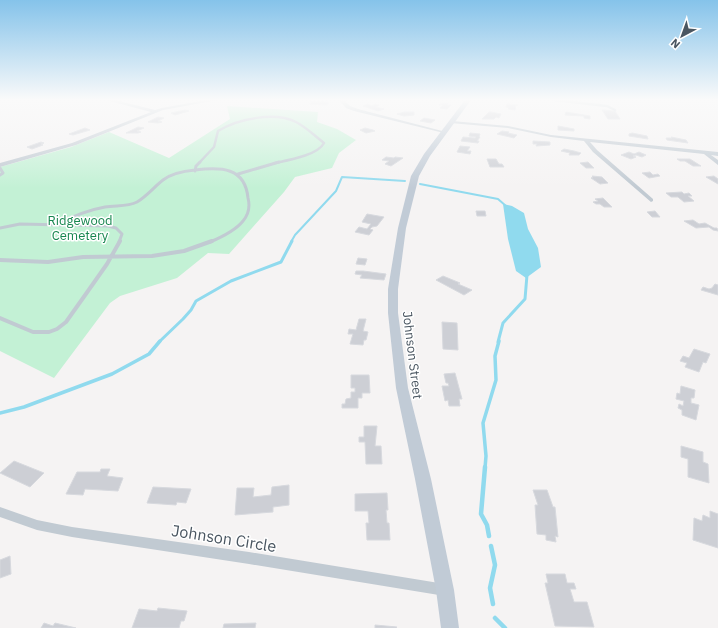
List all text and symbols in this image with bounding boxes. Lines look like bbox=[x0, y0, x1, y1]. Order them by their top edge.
north arrow bbox=[662, 16, 702, 56]
text: N bbox=[668, 36, 683, 51]
park label: Ridgewood Cemetery bbox=[48, 212, 113, 244]
street label: Johnson Street bbox=[399, 310, 426, 400]
street label: Johnson Circle bbox=[170, 520, 278, 556]

